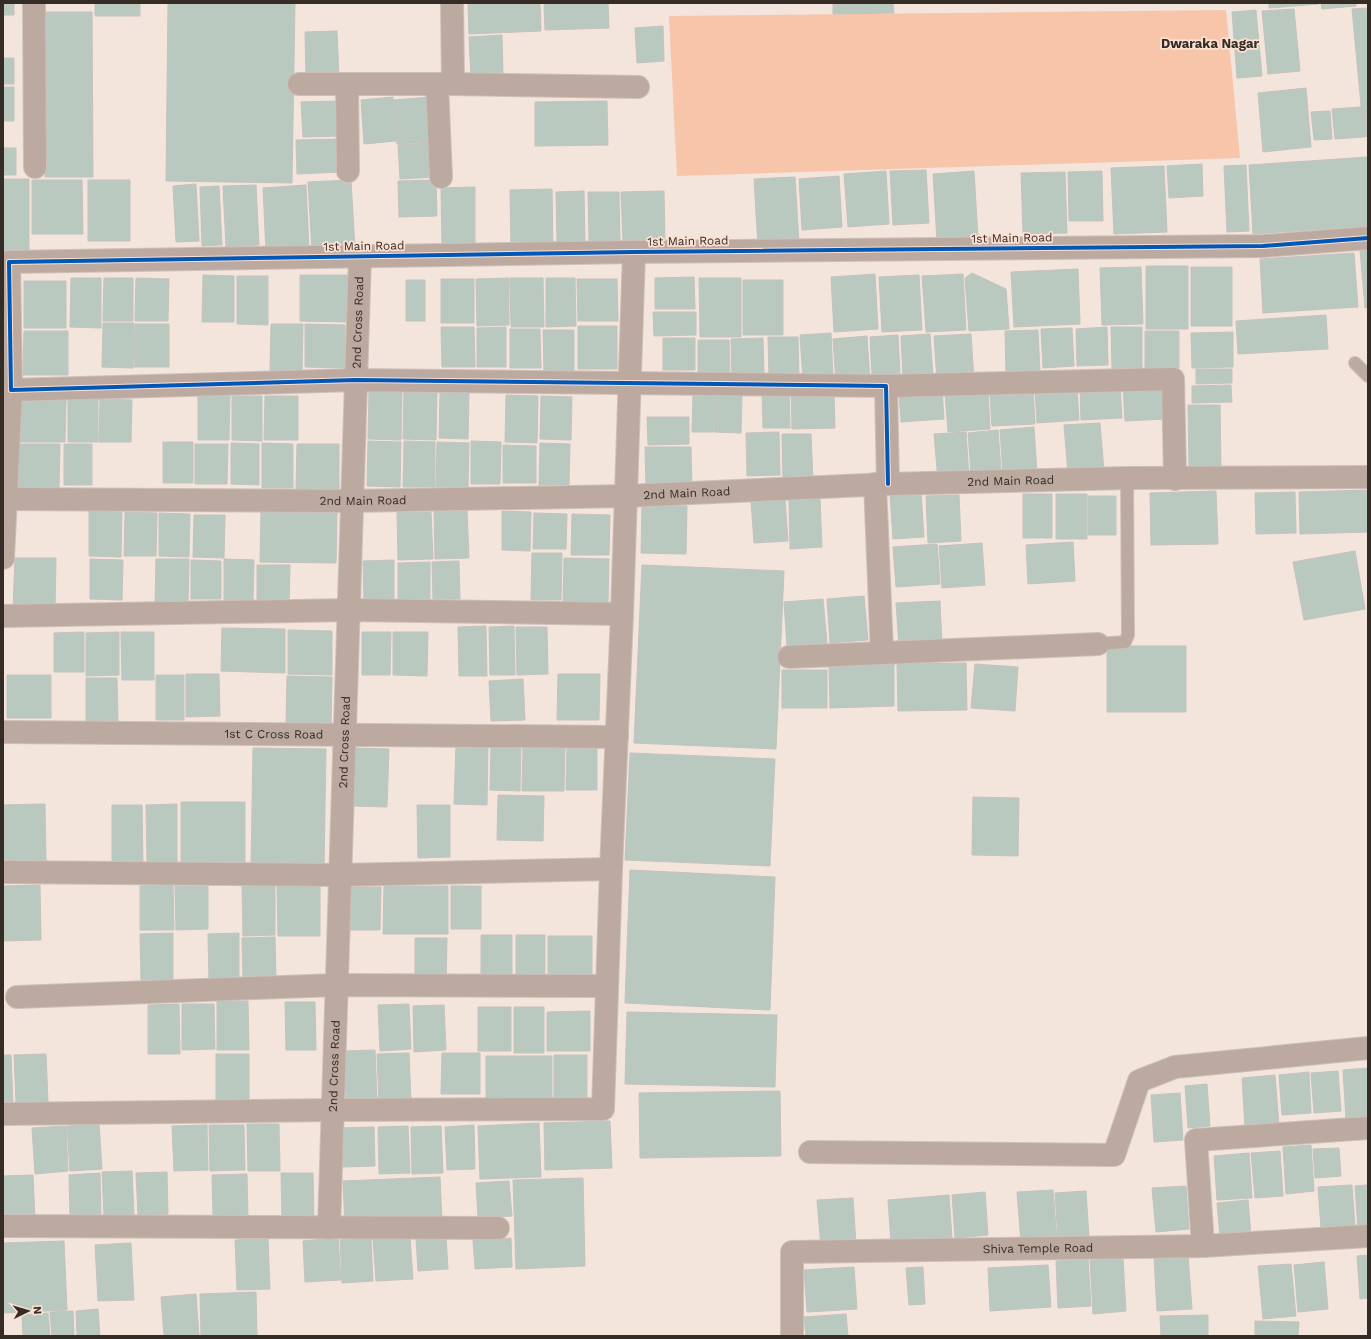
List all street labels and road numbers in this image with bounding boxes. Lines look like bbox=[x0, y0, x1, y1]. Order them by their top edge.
street label: 1st Main Road bbox=[971, 230, 1053, 246]
street label: 1st Main Road bbox=[647, 233, 729, 249]
street label: 1st Main Road bbox=[323, 238, 405, 254]
street label: 2nd Cross Road bbox=[349, 276, 366, 369]
street label: 2nd Main Road bbox=[967, 473, 1054, 489]
street label: 2nd Main Road bbox=[643, 484, 731, 502]
street label: 2nd Main Road bbox=[319, 493, 407, 508]
street label: 2nd Cross Road bbox=[336, 696, 353, 789]
street label: 1st C Cross Road bbox=[225, 727, 323, 742]
street label: 2nd Cross Road bbox=[326, 1020, 343, 1112]
street label: Shiva Temple Road bbox=[983, 1241, 1093, 1256]

